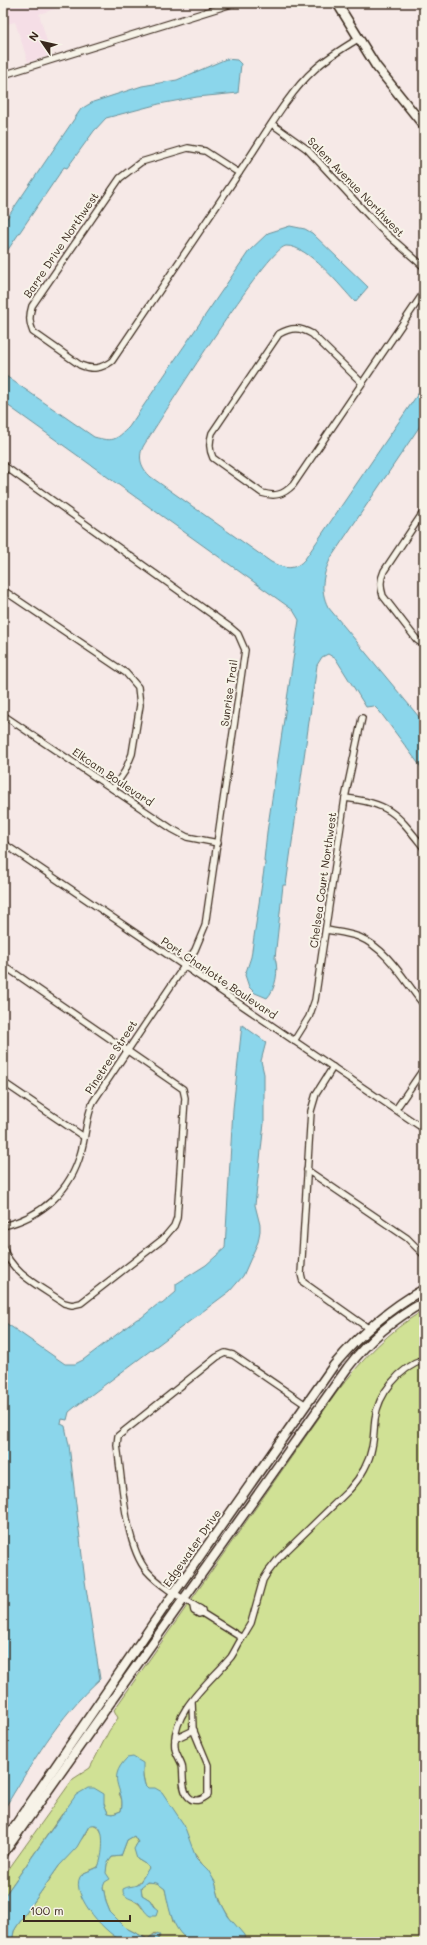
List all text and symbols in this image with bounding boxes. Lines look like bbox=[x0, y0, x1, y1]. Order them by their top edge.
north arrow bbox=[22, 22, 62, 62]
text: N bbox=[25, 28, 42, 44]
street label: Salem Avenue Northwest bbox=[305, 134, 408, 240]
street label: Barre Drive Northwest bbox=[20, 189, 102, 300]
street label: Sunrise Trail bbox=[216, 658, 241, 727]
street label: Elkcam Boulevard bbox=[70, 744, 157, 809]
street label: Chelsea Court Northwest bbox=[306, 811, 339, 949]
street label: Port Charlotte Boulevard bbox=[158, 933, 280, 1022]
street label: Pinetree Street bbox=[81, 1017, 140, 1097]
street label: Edgewater Drive bbox=[159, 1506, 224, 1590]
scale bar bbox=[24, 1897, 130, 1923]
text: 100 m bbox=[30, 1902, 64, 1918]

